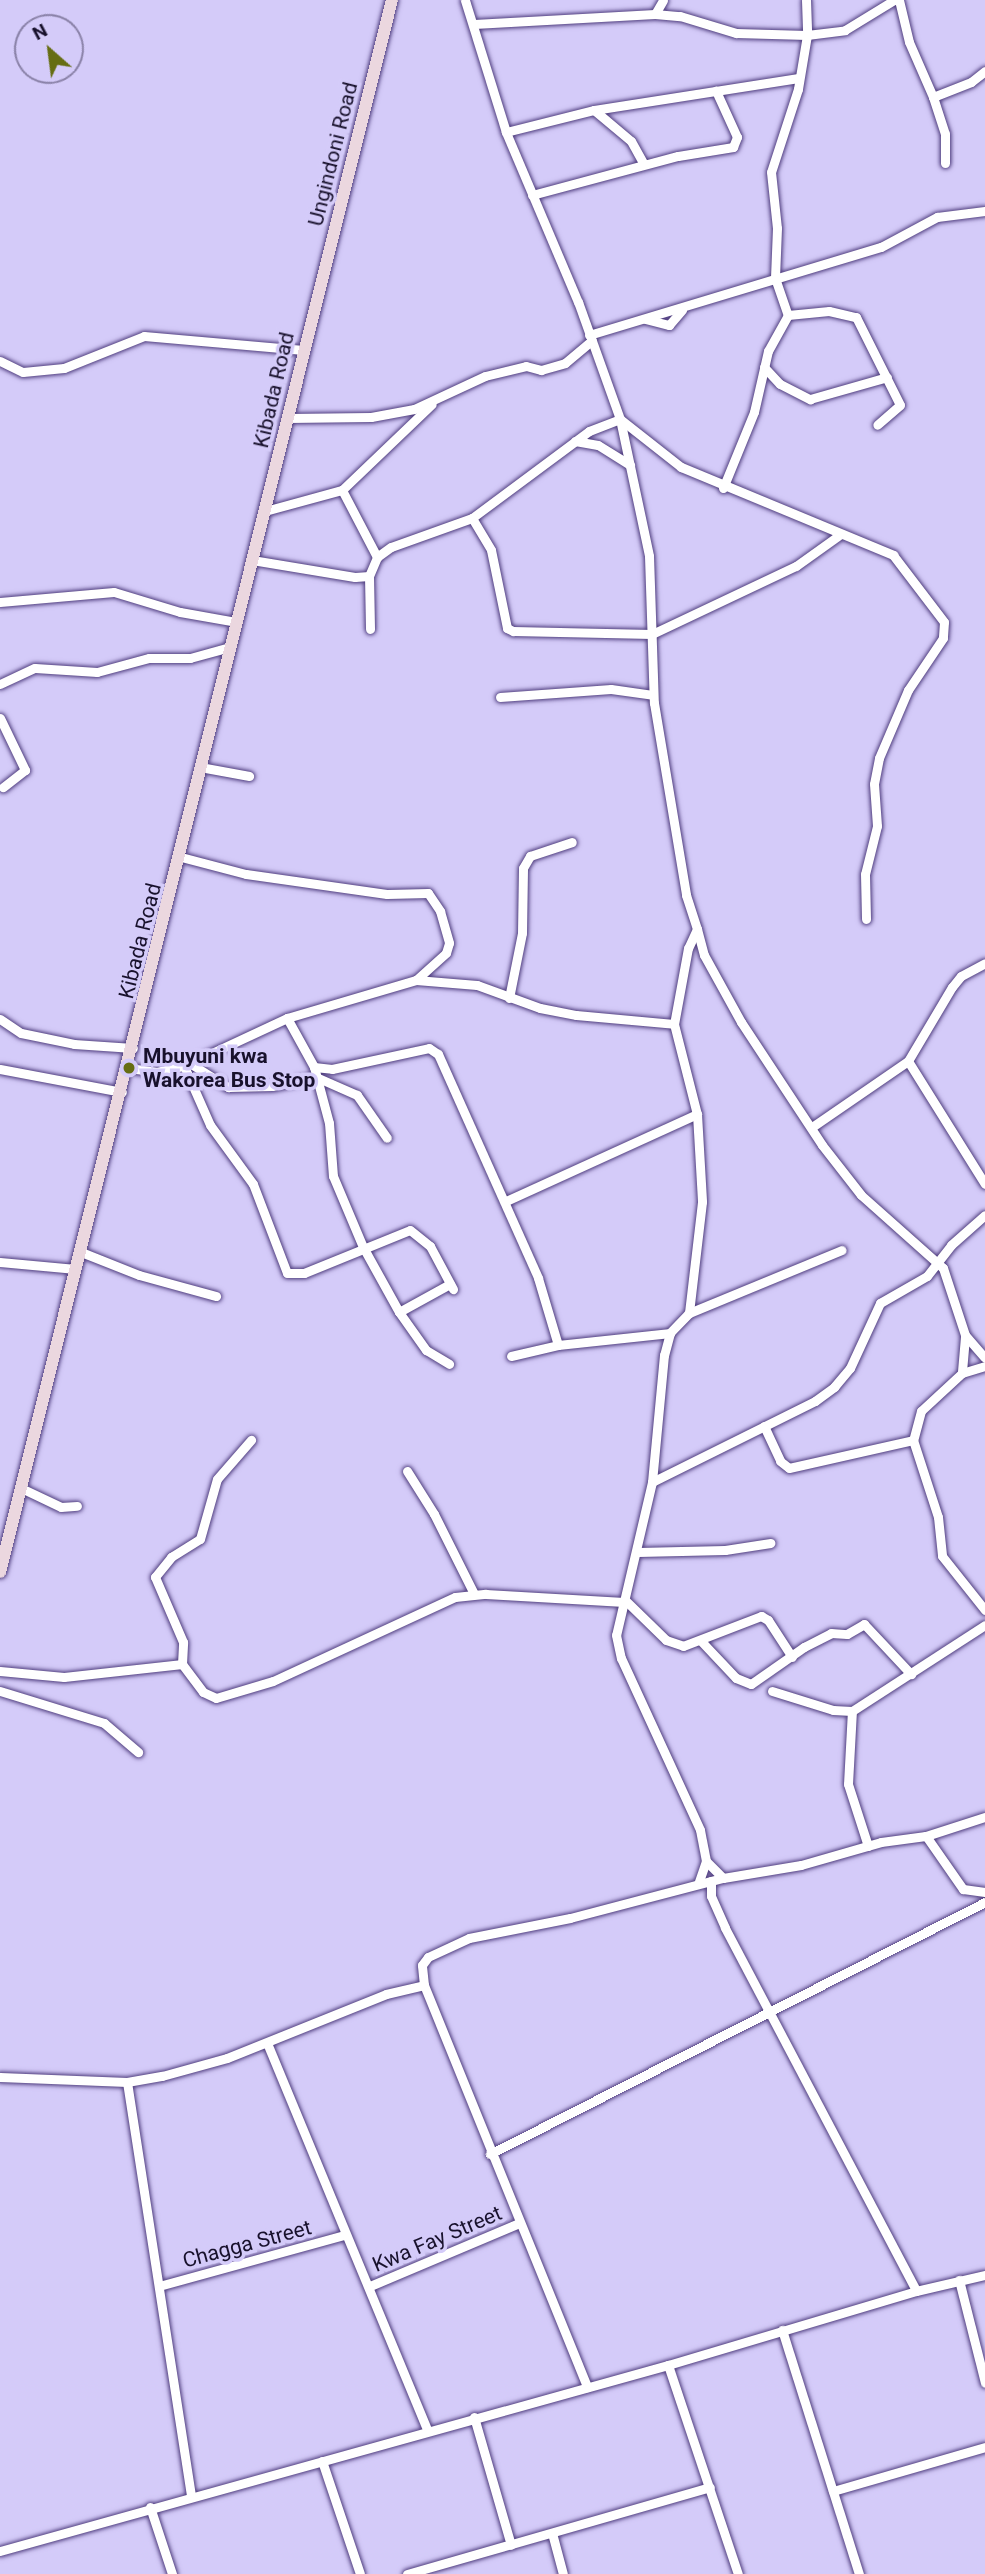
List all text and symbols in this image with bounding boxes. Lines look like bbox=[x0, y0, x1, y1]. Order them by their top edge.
north arrow bbox=[14, 14, 84, 84]
text: N bbox=[29, 18, 51, 45]
street label: Ungindoni Road bbox=[303, 79, 363, 229]
street label: Kibada Road bbox=[248, 330, 300, 450]
street label: Kibada Road bbox=[113, 881, 167, 1001]
place label: Mbuyuni kwa Wakorea Bus Stop bbox=[143, 1043, 315, 1093]
marker: Mbuyuni kwa Wakorea Bus Stop bbox=[121, 1060, 137, 1076]
street label: Kwa Fay Street bbox=[369, 2200, 505, 2278]
street label: Chagga Street bbox=[180, 2215, 314, 2273]

